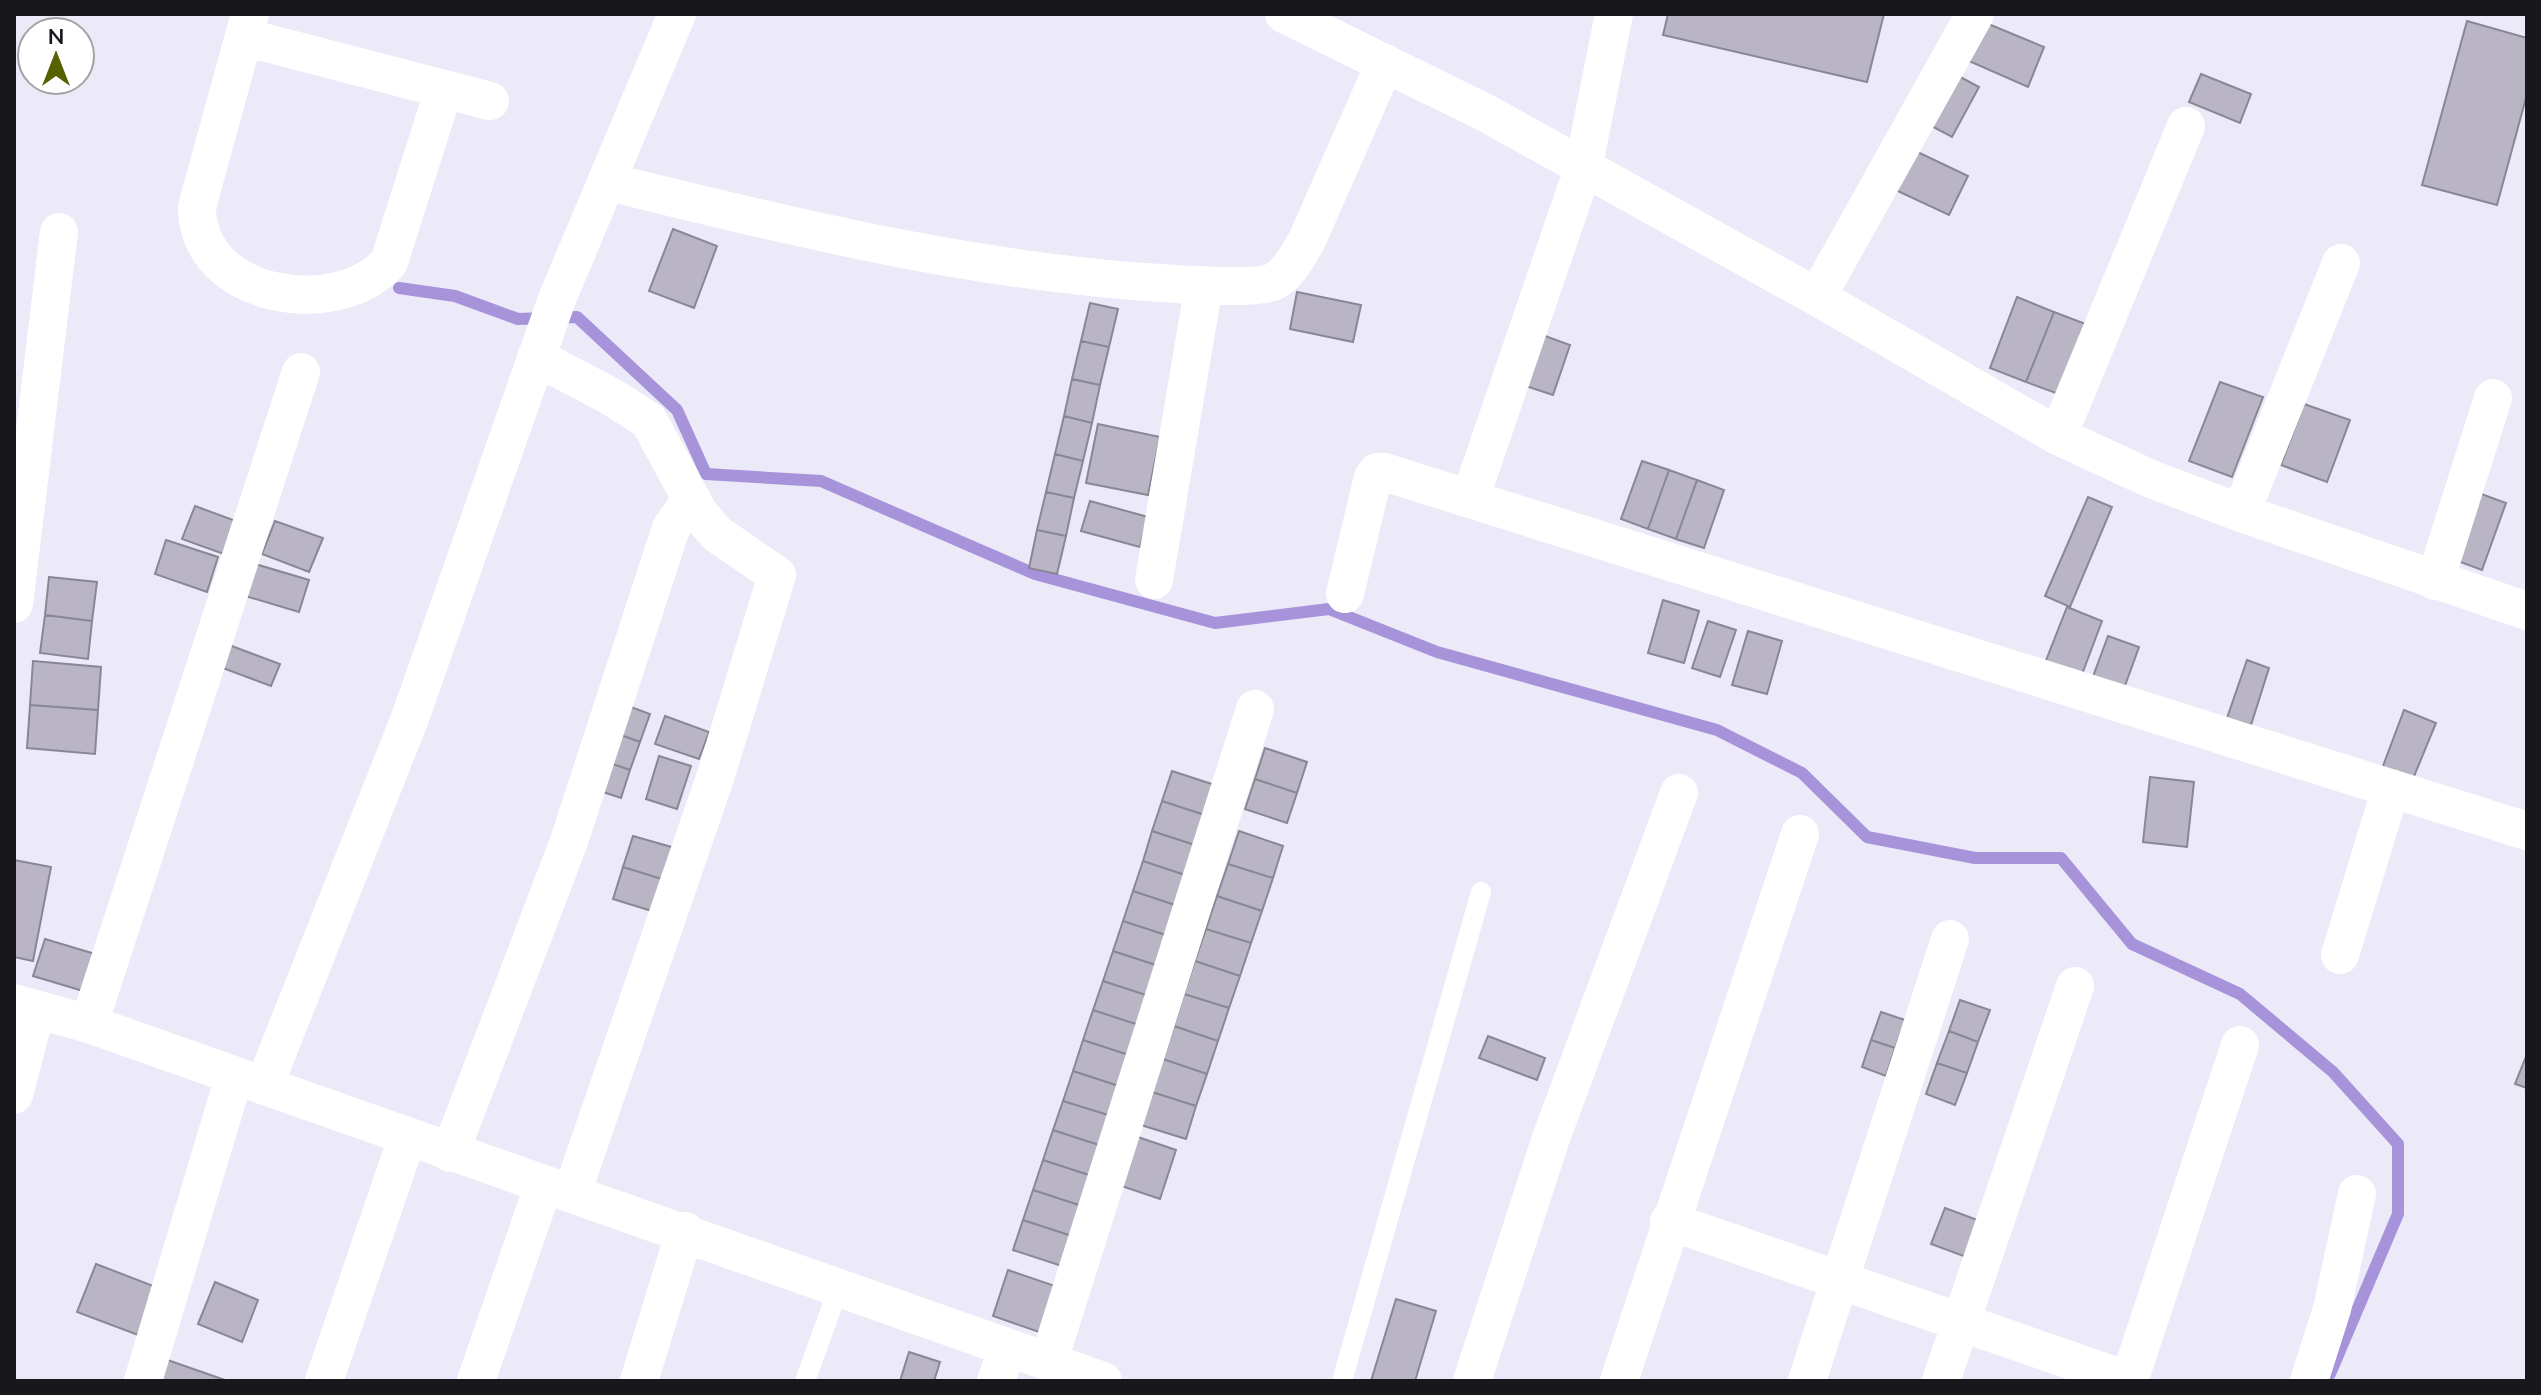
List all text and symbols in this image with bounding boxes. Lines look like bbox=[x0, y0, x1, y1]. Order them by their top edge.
north arrow bbox=[16, 16, 96, 96]
text: N bbox=[48, 22, 64, 50]

